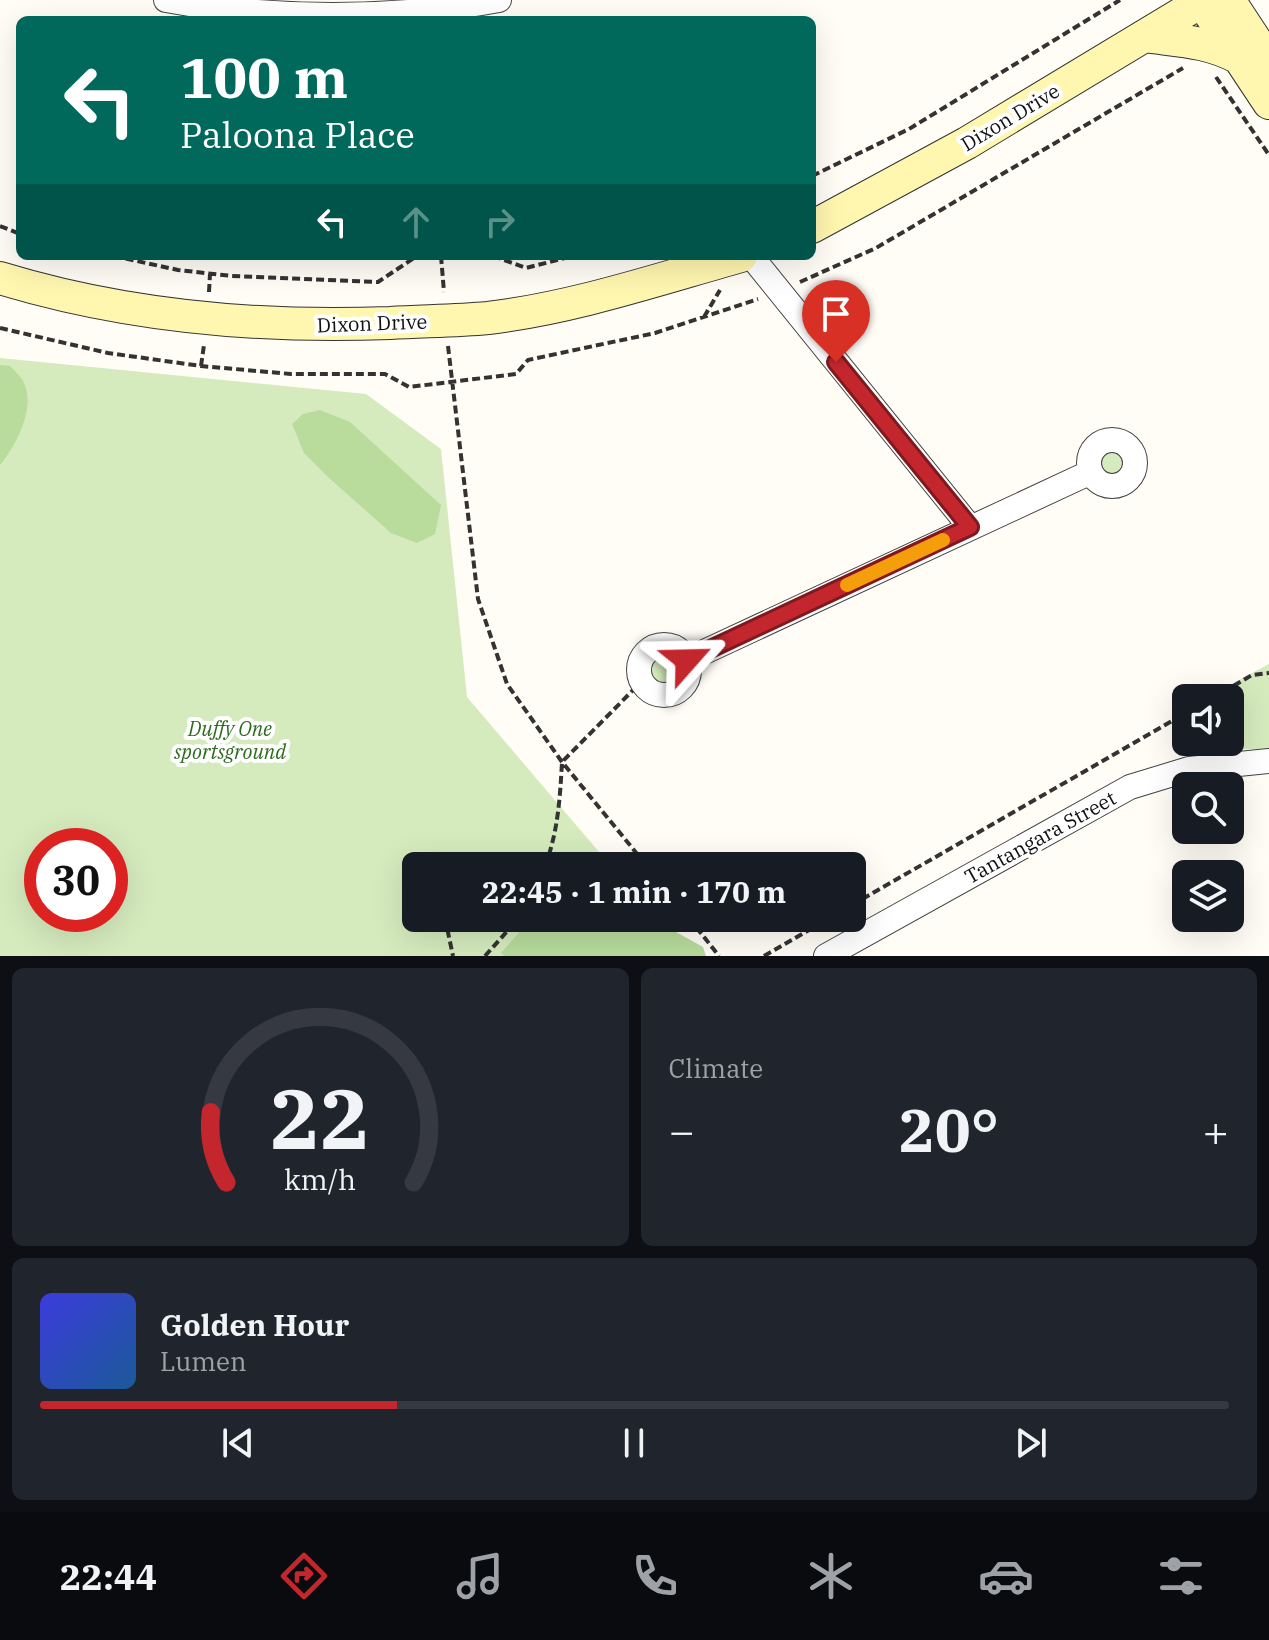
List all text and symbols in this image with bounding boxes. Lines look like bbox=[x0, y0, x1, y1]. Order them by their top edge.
text: 100 m bbox=[180, 41, 348, 113]
icon: left bbox=[48, 48, 152, 152]
street label: Dixon Drive bbox=[956, 77, 1064, 157]
text: Paloona Place bbox=[180, 111, 415, 158]
icon: left bbox=[310, 200, 354, 244]
icon: ahead bbox=[394, 200, 438, 244]
icon: right bbox=[478, 200, 522, 244]
pin bbox=[802, 280, 870, 362]
icon: arrive bbox=[814, 292, 858, 336]
street label: Dixon Drive bbox=[316, 308, 428, 338]
position arrow bbox=[645, 618, 729, 702]
map controls bbox=[1172, 684, 1244, 932]
button: sound bbox=[1172, 684, 1244, 756]
park label: Duffy One sportsground bbox=[174, 715, 287, 765]
button: search bbox=[1172, 772, 1244, 844]
street label: Tantangara Street bbox=[960, 784, 1120, 890]
speed limit sign: 30 bbox=[24, 828, 128, 932]
button: layers bbox=[1172, 860, 1244, 932]
text: 22:45 · 1 min · 170 m bbox=[482, 872, 786, 911]
text: Climate bbox=[669, 1051, 763, 1085]
text: 22 bbox=[270, 1064, 370, 1172]
text: 20° bbox=[899, 1090, 999, 1169]
text: − bbox=[669, 1102, 695, 1159]
text: + bbox=[1203, 1102, 1229, 1159]
text: km/h bbox=[284, 1161, 356, 1198]
text: Golden Hour bbox=[160, 1305, 349, 1344]
text: Lumen bbox=[160, 1344, 247, 1378]
icon: previous bbox=[216, 1421, 260, 1465]
icon: pause bbox=[612, 1421, 656, 1465]
icon: next bbox=[1009, 1421, 1053, 1465]
icon: directions bbox=[276, 1548, 332, 1604]
icon: music bbox=[452, 1548, 508, 1604]
icon: phone bbox=[627, 1548, 683, 1604]
icon: climate bbox=[803, 1548, 859, 1604]
icon: car bbox=[978, 1548, 1034, 1604]
icon: filters bbox=[1153, 1548, 1209, 1604]
text: 22:44 bbox=[60, 1553, 157, 1600]

